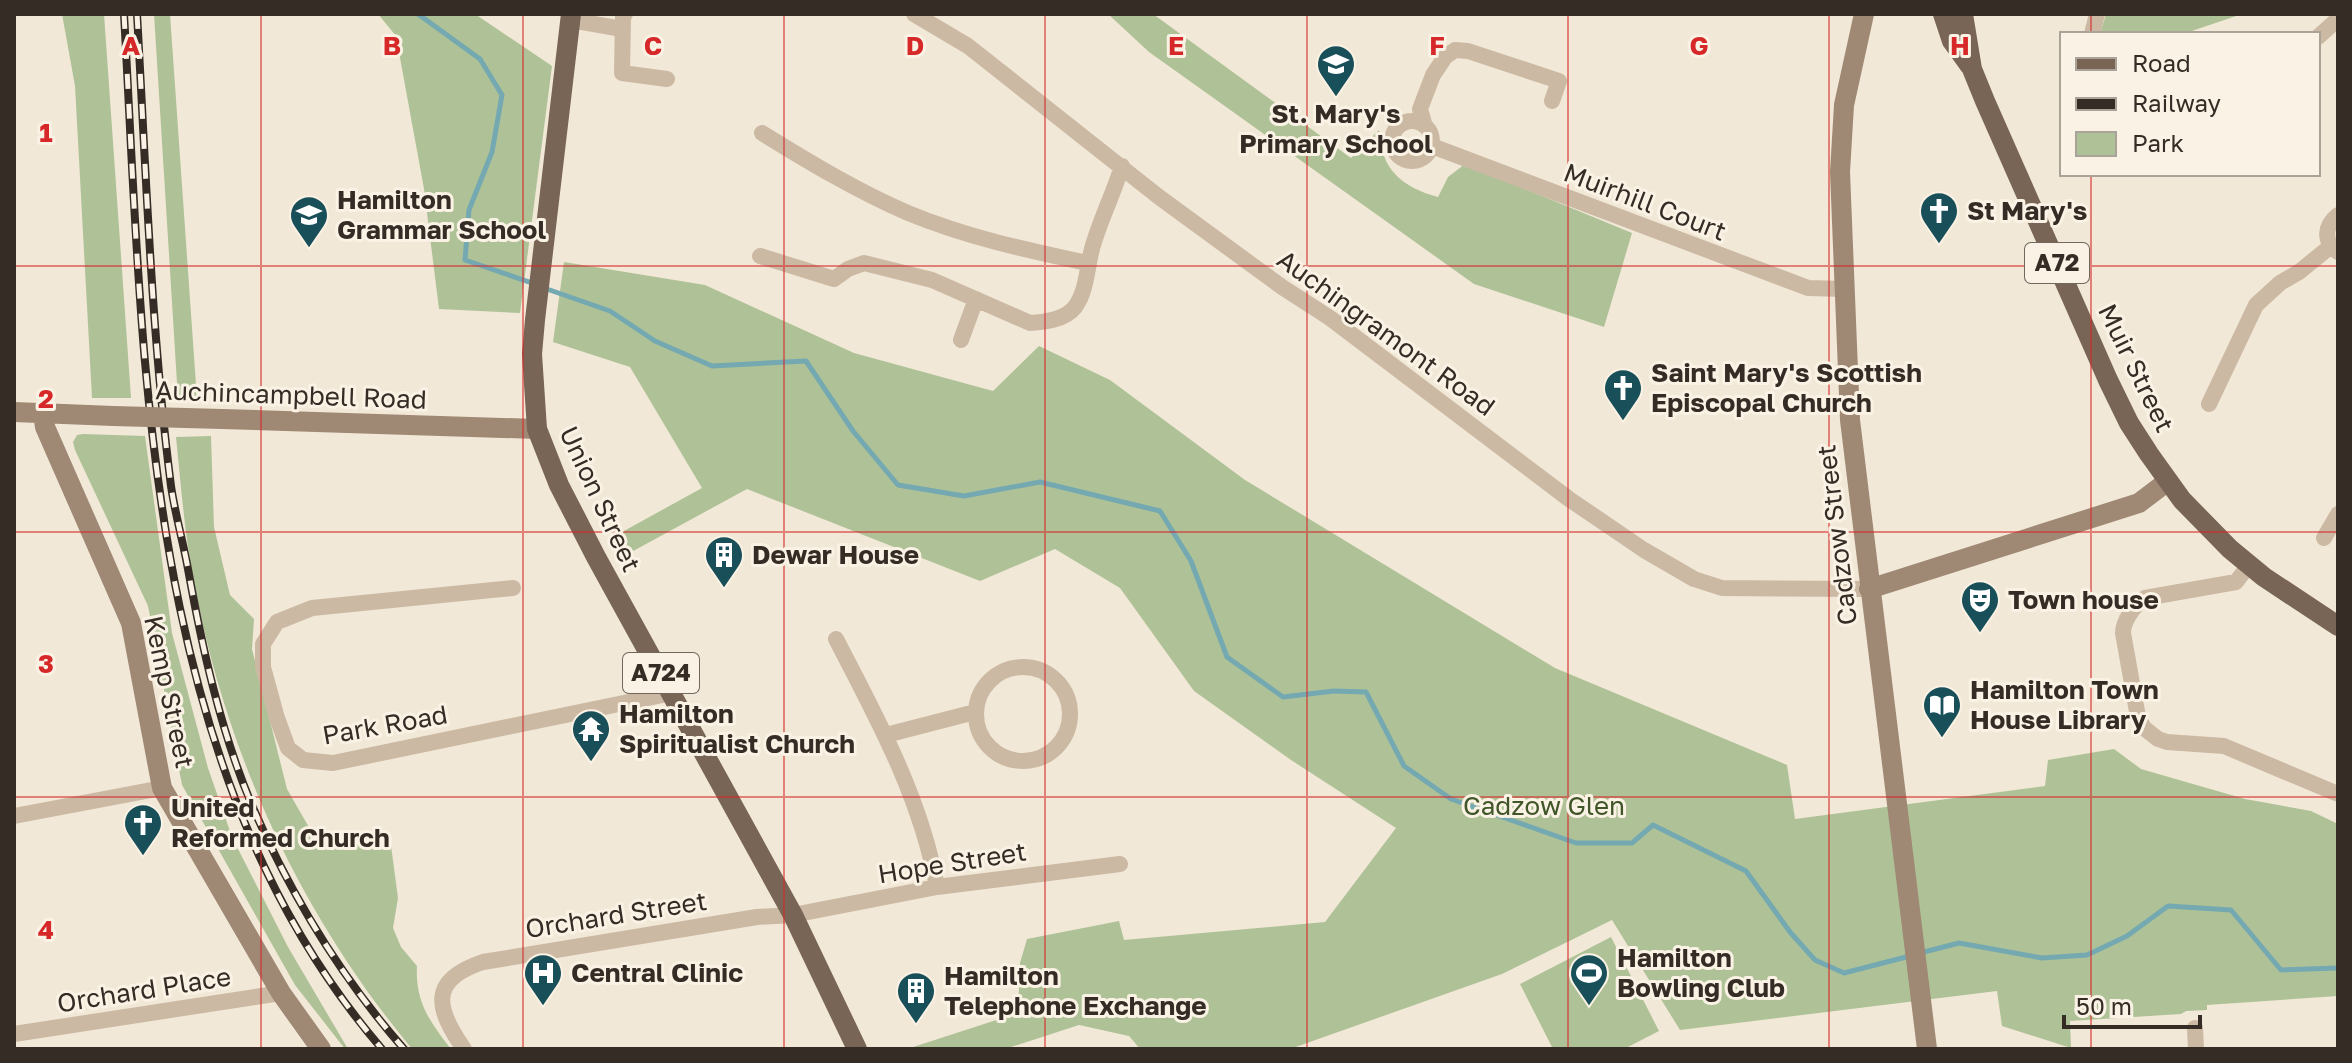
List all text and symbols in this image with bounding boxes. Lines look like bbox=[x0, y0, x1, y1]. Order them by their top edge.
text: A bbox=[122, 30, 141, 61]
text: B bbox=[383, 30, 401, 61]
text: C bbox=[644, 30, 662, 61]
text: D bbox=[906, 30, 924, 61]
text: E bbox=[1168, 30, 1184, 61]
text: F bbox=[1429, 30, 1445, 61]
text: G bbox=[1689, 30, 1709, 61]
text: H bbox=[1950, 30, 1970, 61]
legend bbox=[2060, 32, 2320, 176]
school or university icon: St. Mary's Primary School bbox=[1315, 43, 1357, 98]
text: Road bbox=[2132, 48, 2191, 77]
text: Railway bbox=[2132, 88, 2221, 117]
place label: St. Mary's Primary School bbox=[1239, 98, 1433, 159]
text: 1 bbox=[39, 117, 53, 148]
text: Park bbox=[2132, 128, 2184, 157]
street label: Muirhill Court bbox=[1560, 156, 1731, 247]
place label: Hamilton Grammar School bbox=[337, 184, 546, 245]
church icon: St Mary's bbox=[1918, 190, 1960, 245]
school or university icon: Hamilton Grammar School bbox=[288, 194, 330, 249]
place label: St Mary's bbox=[1967, 195, 2087, 226]
street label: Auchingramont Road bbox=[1272, 243, 1501, 422]
road number: A72 bbox=[2025, 243, 2089, 283]
street label: Muir Street bbox=[2092, 299, 2181, 437]
place label: Saint Mary's Scottish Episcopal Church bbox=[1651, 357, 1922, 418]
church icon: Saint Mary's Scottish Episcopal Church bbox=[1602, 367, 1644, 422]
street label: Auchincampbell Road bbox=[155, 374, 427, 415]
text: 2 bbox=[38, 383, 54, 414]
street label: Union Street bbox=[553, 421, 648, 576]
street label: Cadzow Street bbox=[1810, 443, 1863, 627]
building icon: Dewar House bbox=[703, 534, 745, 589]
place label: Dewar House bbox=[752, 539, 919, 570]
theatre icon: Town house bbox=[1959, 579, 2001, 634]
place label: Town house bbox=[2008, 584, 2159, 615]
street label: Kemp Street bbox=[138, 613, 201, 771]
text: 3 bbox=[38, 648, 54, 679]
road number: A724 bbox=[623, 653, 699, 693]
place label: Hamilton Town House Library bbox=[1970, 674, 2159, 735]
library icon: Hamilton Town House Library bbox=[1921, 684, 1963, 739]
street label: Park Road bbox=[320, 698, 450, 751]
place label: Hamilton Spiritualist Church bbox=[619, 698, 855, 759]
temple icon: Hamilton Spiritualist Church bbox=[570, 708, 612, 763]
park label: Cadzow Glen bbox=[1463, 790, 1625, 821]
place label: United Reformed Church bbox=[171, 792, 390, 853]
church icon: United Reformed Church bbox=[122, 802, 164, 857]
street label: Hope Street bbox=[875, 835, 1028, 890]
street label: Orchard Street bbox=[523, 885, 709, 944]
text: 4 bbox=[38, 914, 54, 945]
place label: Hamilton Bowling Club bbox=[1617, 942, 1785, 1003]
hospital icon: Central Clinic bbox=[522, 952, 564, 1007]
sports icon: Hamilton Bowling Club bbox=[1568, 952, 1610, 1007]
place label: Central Clinic bbox=[571, 957, 743, 988]
street label: Orchard Place bbox=[55, 960, 233, 1019]
place label: Hamilton Telephone Exchange bbox=[944, 960, 1207, 1021]
building icon: Hamilton Telephone Exchange bbox=[895, 970, 937, 1025]
scale bar bbox=[2064, 979, 2200, 1029]
text: 50 m bbox=[2076, 991, 2132, 1020]

